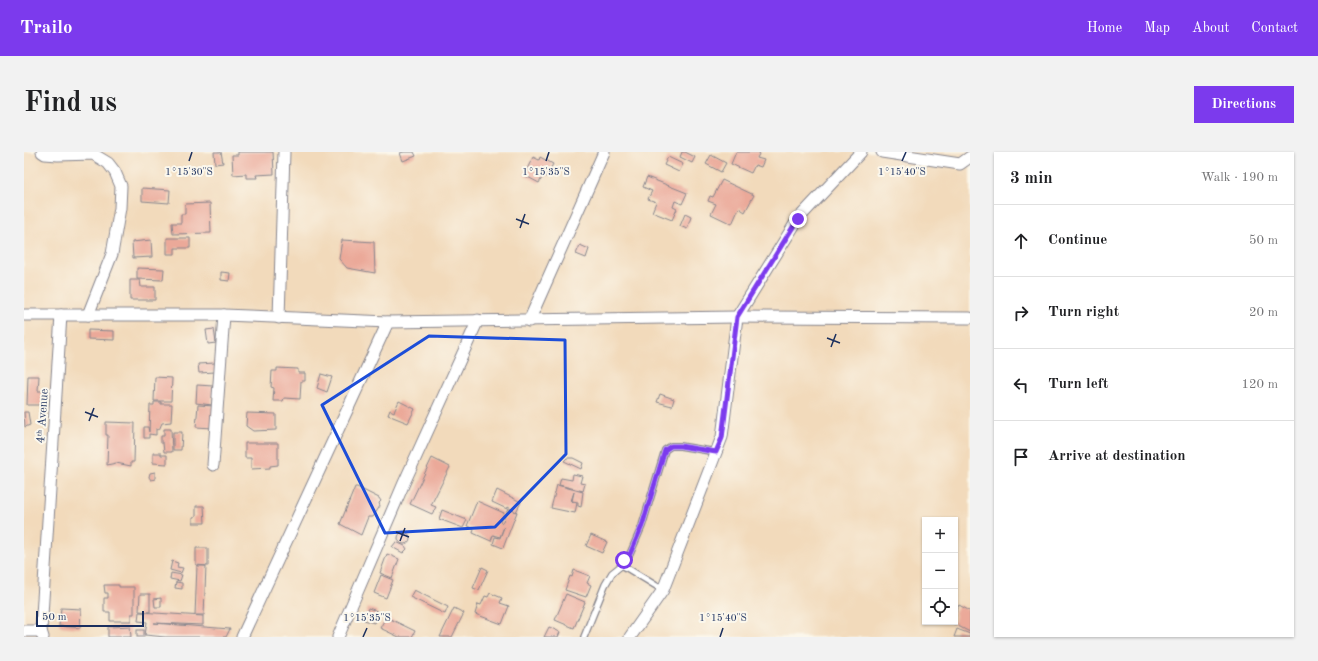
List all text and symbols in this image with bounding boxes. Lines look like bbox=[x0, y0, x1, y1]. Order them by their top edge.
text: Trailo bbox=[20, 19, 73, 38]
text: Home bbox=[1087, 21, 1122, 35]
text: Map bbox=[1144, 21, 1170, 35]
text: About bbox=[1192, 21, 1229, 35]
text: Contact bbox=[1251, 21, 1298, 35]
button: Directions bbox=[1194, 86, 1294, 123]
text: Find us bbox=[24, 90, 117, 118]
text: 1°15'30"S bbox=[165, 167, 213, 177]
text: 1°15'35"S bbox=[522, 167, 570, 177]
text: 1°15'40"S bbox=[878, 167, 926, 177]
text: 3 min bbox=[1010, 170, 1053, 187]
text: Walk · 190 m bbox=[1201, 171, 1278, 184]
route end bbox=[789, 210, 807, 228]
icon: ahead bbox=[1010, 230, 1032, 252]
text: Continue bbox=[1048, 233, 1107, 248]
text: 50 m bbox=[1249, 234, 1278, 247]
icon: right bbox=[1010, 302, 1032, 324]
text: Turn right bbox=[1048, 305, 1119, 320]
text: 20 m bbox=[1249, 306, 1278, 319]
icon: left bbox=[1010, 374, 1032, 396]
text: Turn left bbox=[1048, 377, 1108, 392]
text: 120 m bbox=[1241, 378, 1278, 391]
street label: 4ᵗʰ Avenue bbox=[35, 388, 51, 444]
icon: arrive bbox=[1010, 446, 1032, 468]
text: Arrive at destination bbox=[1048, 449, 1186, 464]
map controls bbox=[922, 517, 958, 625]
button: + bbox=[922, 517, 958, 553]
route start bbox=[615, 551, 633, 569]
button: − bbox=[922, 553, 958, 589]
button: locate bbox=[922, 589, 958, 625]
scale bar bbox=[36, 609, 144, 628]
text: 50 m bbox=[42, 612, 67, 623]
text: 1°15'35"S bbox=[343, 613, 391, 623]
text: 1°15'40"S bbox=[699, 613, 747, 623]

